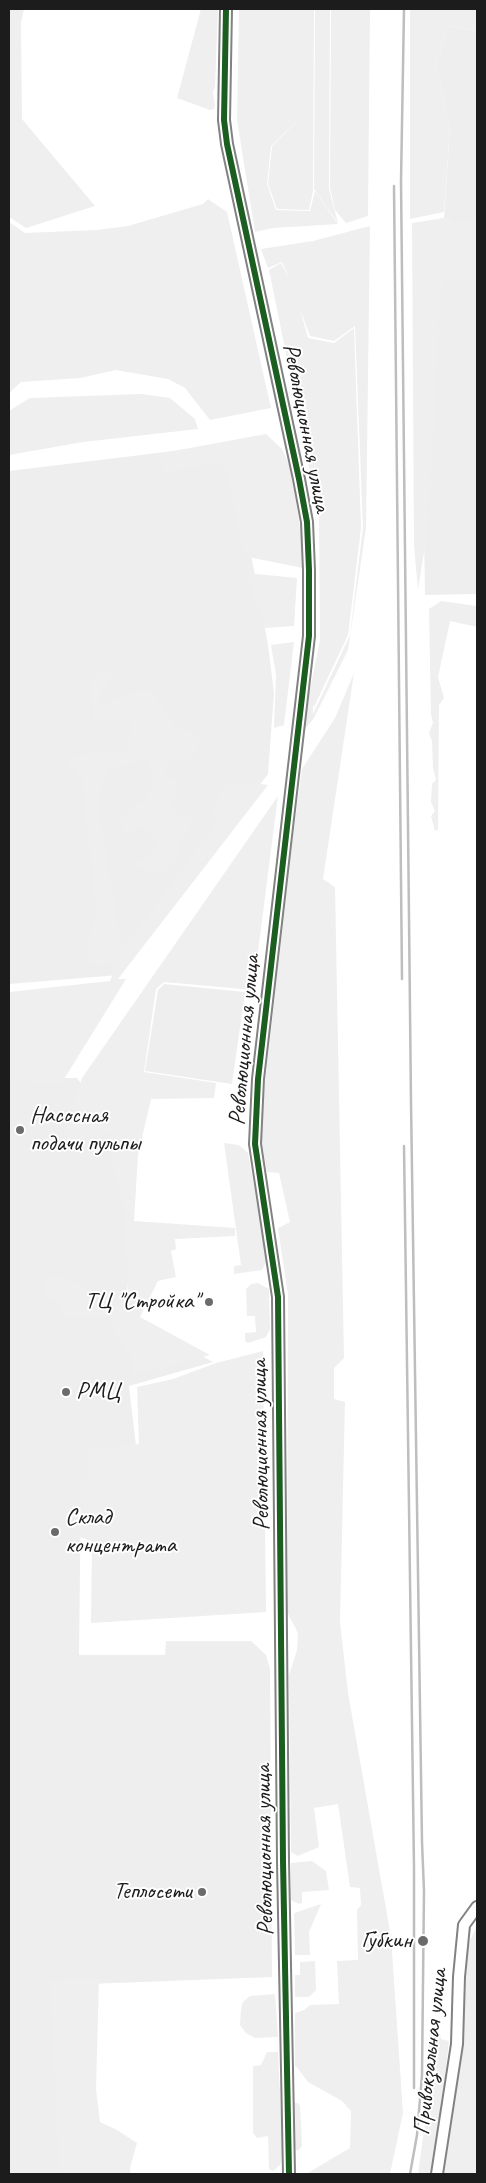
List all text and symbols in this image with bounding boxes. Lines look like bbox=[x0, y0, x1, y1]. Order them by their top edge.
street label: Революционная улица bbox=[276, 341, 336, 515]
street label: Революционная улица bbox=[223, 954, 267, 1126]
place label: Насосная подачи пульпы bbox=[30, 1102, 141, 1158]
marker: Насосная подачи пульпы bbox=[14, 1124, 26, 1136]
place label: ТЦ "Стройка" bbox=[85, 1288, 199, 1316]
marker: ТЦ "Стройка" bbox=[203, 1296, 215, 1308]
street label: Революционная улица bbox=[245, 1359, 277, 1531]
place label: РМЦ bbox=[76, 1378, 120, 1406]
marker: РМЦ bbox=[60, 1386, 72, 1398]
place label: Склад концентрата bbox=[65, 1504, 176, 1560]
marker: Склад концентрата bbox=[49, 1526, 61, 1538]
street label: Революционная улица bbox=[249, 1764, 281, 1936]
place label: Теплосети bbox=[113, 1878, 192, 1906]
marker: Теплосети bbox=[196, 1886, 208, 1898]
place label: Губкин bbox=[361, 1927, 412, 1955]
marker: Губкин bbox=[416, 1934, 430, 1948]
street label: Привокзальная улица bbox=[408, 1967, 454, 2137]

